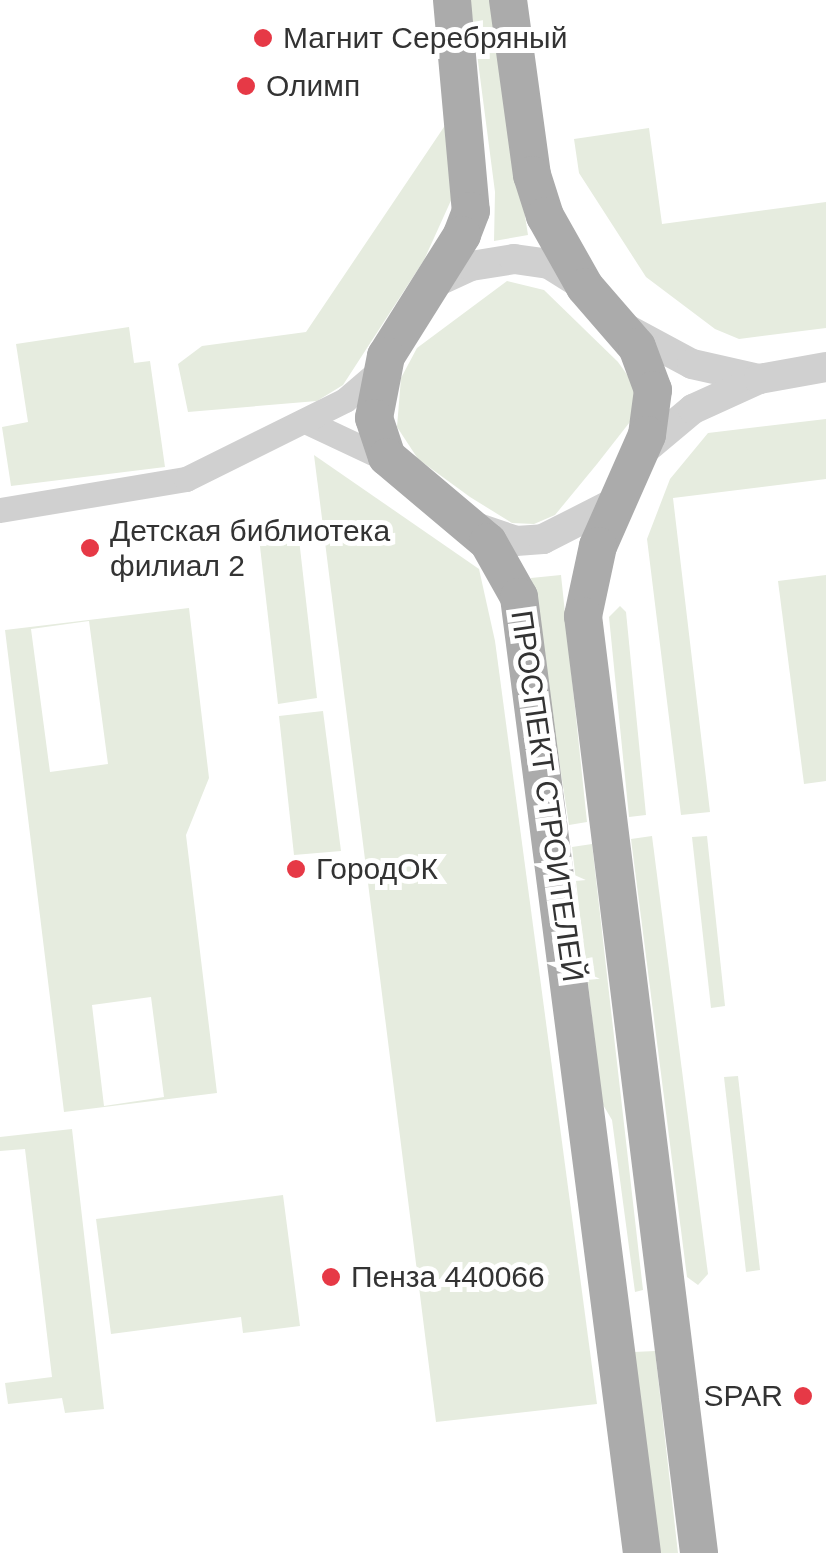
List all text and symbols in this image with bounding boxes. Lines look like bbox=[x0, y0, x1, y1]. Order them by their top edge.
place label: Магнит Серебряный bbox=[283, 20, 567, 56]
marker: Магнит Серебряный bbox=[252, 27, 274, 49]
place label: Олимп bbox=[266, 68, 360, 104]
marker: Олимп bbox=[235, 75, 257, 97]
place label: Детская библиотека филиал 2 bbox=[110, 513, 390, 584]
marker: Детская библиотека филиал 2 bbox=[79, 537, 101, 559]
street label: ПРОСПЕКТ СТРОИТЕЛЕЙ bbox=[503, 608, 591, 984]
place label: ГородОК bbox=[316, 851, 438, 887]
marker: ГородОК bbox=[285, 858, 307, 880]
place label: Пенза 440066 bbox=[351, 1259, 545, 1295]
marker: Пенза 440066 bbox=[320, 1266, 342, 1288]
place label: SPAR bbox=[704, 1378, 783, 1414]
marker: SPAR bbox=[792, 1385, 814, 1407]

